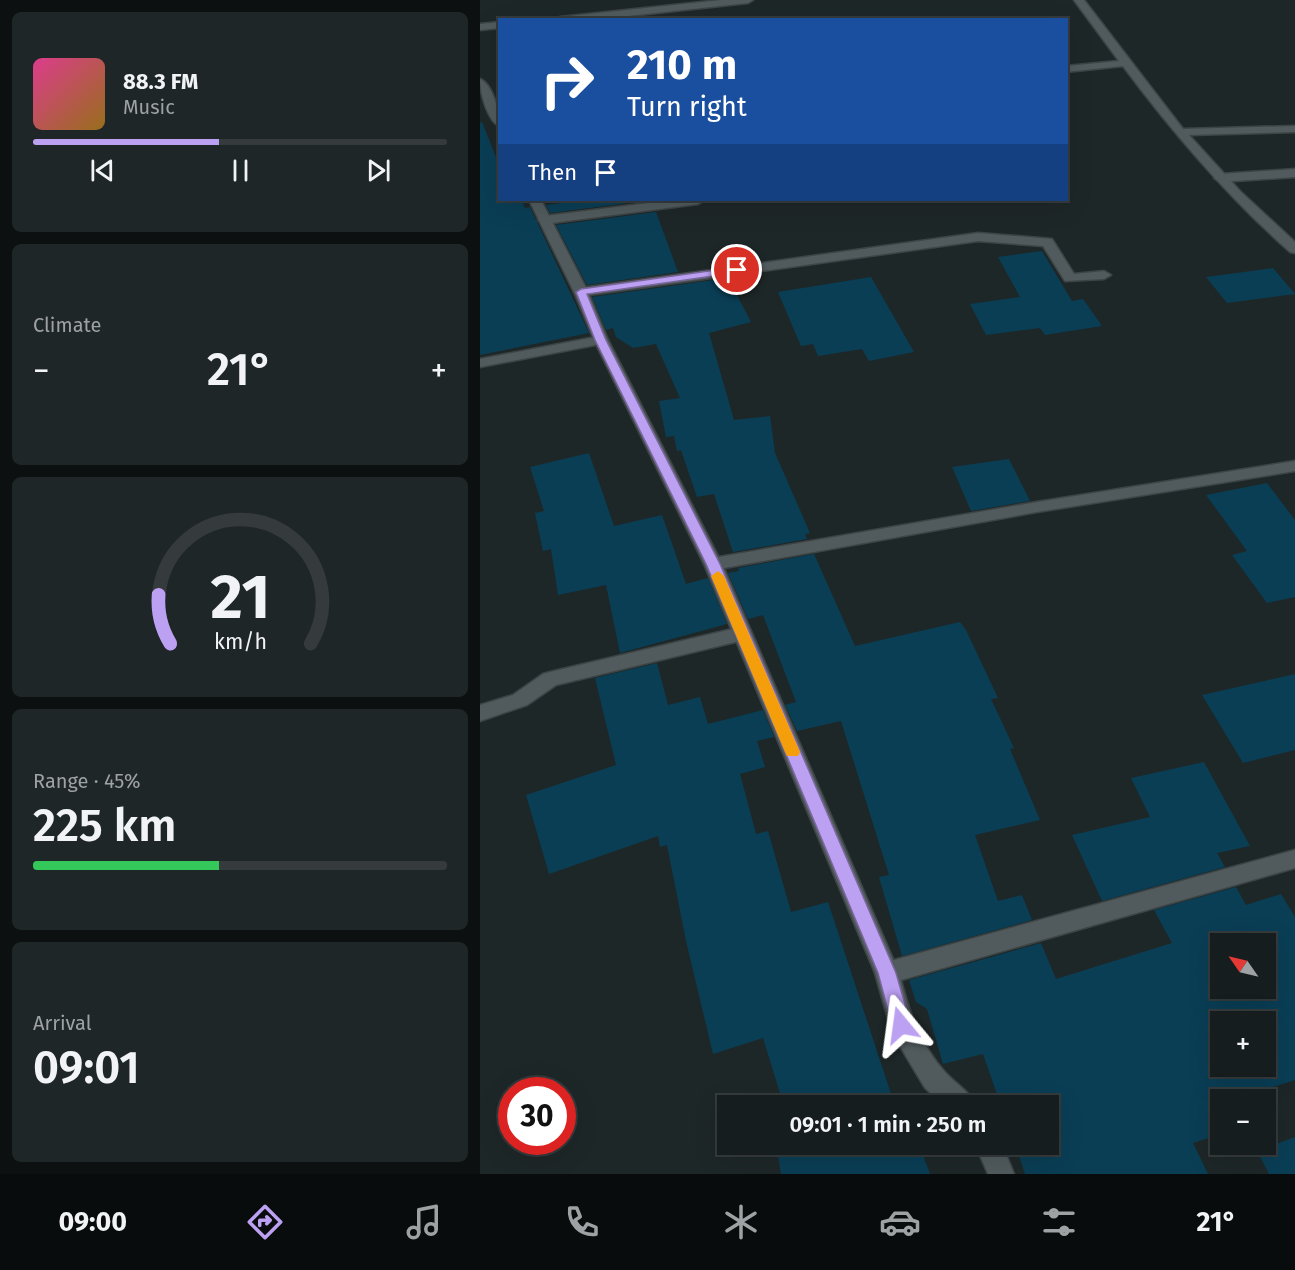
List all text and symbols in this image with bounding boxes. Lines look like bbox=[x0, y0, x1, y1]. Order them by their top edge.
text: 210 m bbox=[627, 40, 737, 90]
icon: right bbox=[528, 42, 606, 120]
text: 88.3 FM bbox=[123, 68, 198, 95]
text: Turn right bbox=[627, 91, 747, 123]
text: Music bbox=[123, 95, 175, 119]
icon: previous bbox=[86, 154, 119, 187]
icon: pause bbox=[224, 154, 257, 187]
icon: next bbox=[362, 154, 395, 187]
icon: arrive bbox=[589, 156, 622, 189]
text: Then bbox=[528, 159, 577, 186]
pin bbox=[711, 244, 762, 295]
icon: arrive bbox=[720, 253, 753, 286]
text: Climate bbox=[33, 313, 101, 337]
text: 21° bbox=[207, 343, 273, 397]
text: − bbox=[33, 351, 50, 391]
text: + bbox=[431, 351, 447, 391]
text: 21 bbox=[210, 560, 270, 635]
text: km/h bbox=[213, 629, 267, 655]
text: Range · 45% bbox=[33, 769, 140, 793]
text: 225 km bbox=[33, 799, 176, 853]
north arrow bbox=[1210, 933, 1276, 999]
map controls bbox=[1210, 933, 1276, 1155]
position arrow bbox=[869, 993, 933, 1057]
text: Arrival bbox=[33, 1011, 92, 1035]
button: + bbox=[1210, 1011, 1276, 1077]
text: 09:01 bbox=[33, 1041, 140, 1095]
speed limit sign: 30 bbox=[498, 1077, 576, 1155]
button: − bbox=[1210, 1089, 1276, 1155]
text: 09:01 · 1 min · 250 m bbox=[790, 1111, 986, 1138]
icon: directions bbox=[244, 1201, 286, 1243]
icon: music bbox=[403, 1201, 445, 1243]
icon: phone bbox=[561, 1201, 603, 1243]
icon: climate bbox=[720, 1201, 762, 1243]
icon: car bbox=[879, 1201, 921, 1243]
icon: filters bbox=[1038, 1201, 1080, 1243]
text: 09:00 bbox=[58, 1206, 127, 1238]
text: 21° bbox=[1197, 1206, 1237, 1238]

